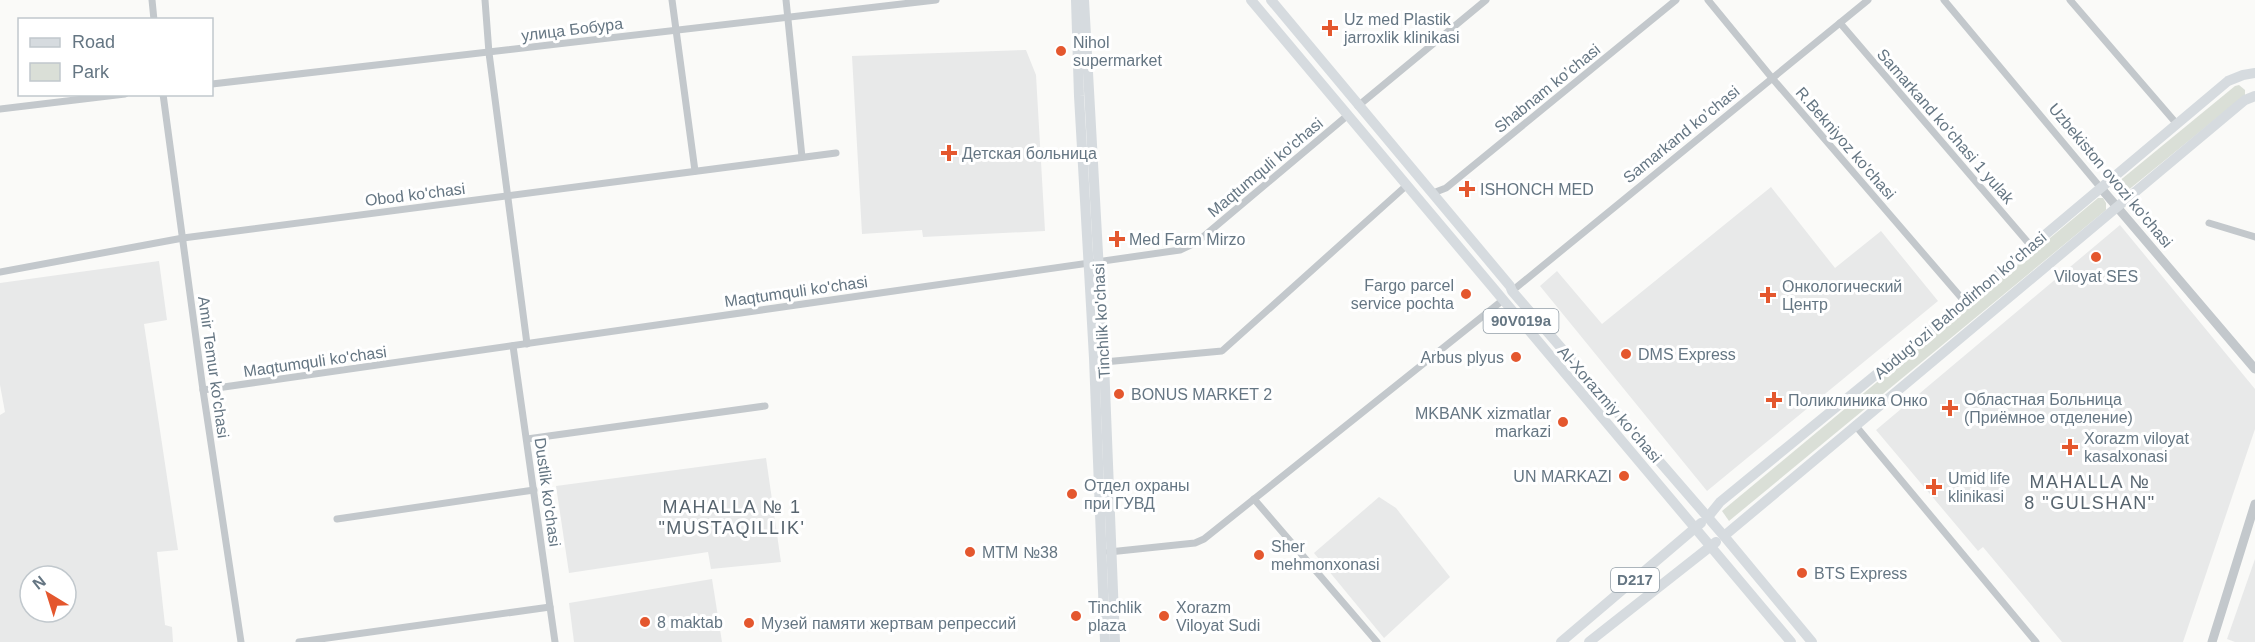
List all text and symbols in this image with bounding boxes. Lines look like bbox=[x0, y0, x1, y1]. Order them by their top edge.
place label: Uz med Plastik jarroxlik klinikasi bbox=[1343, 11, 1460, 46]
street label: улица Бобура bbox=[520, 15, 624, 44]
legend bbox=[18, 18, 213, 96]
marker: Uz med Plastik jarroxlik klinikasi bbox=[1321, 19, 1339, 37]
text: Road bbox=[72, 32, 115, 52]
place label: Nihol supermarket bbox=[1073, 34, 1162, 69]
street label: Shabnam ko’chasi bbox=[1491, 41, 1603, 136]
marker: Nihol supermarket bbox=[1054, 44, 1068, 58]
street label: Samarkand ko’chasi 1 yulak bbox=[1874, 46, 2018, 208]
text: Park bbox=[72, 62, 110, 82]
street label: Samarkand ko’chasi bbox=[1620, 82, 1743, 186]
street label: R.Bekniyoz ko'chasi bbox=[1792, 84, 1899, 203]
street label: Uzbekiston ovozi ko'chasi bbox=[2045, 100, 2176, 251]
street label: Maqtumquli ko'chasi bbox=[1205, 114, 1326, 220]
marker: Детская больница bbox=[940, 144, 958, 162]
place label: Детская больница bbox=[962, 145, 1097, 162]
street label: Obod ko'chasi bbox=[364, 180, 466, 209]
marker: ISHONCH MED bbox=[1458, 180, 1476, 198]
place label: ISHONCH MED bbox=[1480, 181, 1594, 198]
street label: Abdug’ozi Bahodirhon ko’chasi bbox=[1871, 229, 2050, 382]
place label: Med Farm Mirzo bbox=[1129, 231, 1246, 248]
marker: Med Farm Mirzo bbox=[1110, 232, 1124, 246]
marker: Viloyat SES bbox=[2089, 250, 2103, 264]
street label: Tinchlik ko'chasi bbox=[1090, 263, 1113, 379]
place label: Viloyat SES bbox=[2054, 268, 2138, 285]
street label: Maqtumquli ko'chasi bbox=[723, 273, 869, 310]
place label: Fargo parcel service pochta bbox=[1351, 277, 1454, 312]
place label: Онкологический Центр bbox=[1782, 278, 1902, 313]
marker: Онкологический Центр bbox=[1759, 286, 1777, 304]
marker: Fargo parcel service pochta bbox=[1459, 287, 1473, 301]
street label: Amir Temur ko'chasi bbox=[195, 295, 232, 439]
road number: 90V019a bbox=[1484, 309, 1558, 333]
street label: Maqtumquli ko'chasi bbox=[242, 343, 388, 380]
street label: Al-Xorazmiy ko’chasi bbox=[1555, 343, 1665, 466]
place label: DMS Express bbox=[1638, 346, 1736, 363]
marker: DMS Express bbox=[1619, 347, 1633, 361]
place label: Arbus plyus bbox=[1420, 349, 1504, 366]
marker: Arbus plyus bbox=[1509, 350, 1523, 364]
place label: BONUS MARKET 2 bbox=[1131, 386, 1272, 403]
marker: BONUS MARKET 2 bbox=[1112, 387, 1126, 401]
marker: Поликлиника Онко bbox=[1765, 391, 1783, 409]
place label: Областная Больница (Приёмное отделение) bbox=[1964, 391, 2133, 426]
place label: Поликлиника Онко bbox=[1788, 392, 1928, 409]
marker: Областная Больница (Приёмное отделение) bbox=[1941, 399, 1959, 417]
place label: MKBANK xizmatlar markazi bbox=[1415, 405, 1552, 440]
marker: MKBANK xizmatlar markazi bbox=[1556, 415, 1570, 429]
place label: Xorazm viloyat kasalxonasi bbox=[2084, 430, 2189, 465]
street label: Dustlik ko'chasi bbox=[531, 437, 564, 548]
marker: Xorazm viloyat kasalxonasi bbox=[2061, 438, 2079, 456]
place label: UN MARKAZI bbox=[1513, 468, 1612, 485]
marker: UN MARKAZI bbox=[1617, 469, 1631, 483]
place label: Umid life klinikasi bbox=[1948, 470, 2010, 505]
district label: MAHALLA № 8 "GULSHAN" bbox=[2024, 472, 2156, 513]
place label: Отдел охраны при ГУВД bbox=[1084, 477, 1190, 512]
marker: Umid life klinikasi bbox=[1925, 478, 1943, 496]
marker: Отдел охраны при ГУВД bbox=[1065, 487, 1079, 501]
district label: MAHALLA № 1 "MUSTAQILLIK' bbox=[658, 497, 806, 538]
place label: Sher mehmonxonasi bbox=[1271, 538, 1380, 573]
place label: МТМ №38 bbox=[982, 544, 1058, 561]
marker: МТМ №38 bbox=[963, 545, 977, 559]
marker: Sher mehmonxonasi bbox=[1252, 548, 1266, 562]
north arrow bbox=[18, 564, 78, 624]
place label: BTS Express bbox=[1814, 565, 1907, 582]
marker: BTS Express bbox=[1795, 566, 1809, 580]
road number: D217 bbox=[1611, 568, 1659, 592]
text: N bbox=[29, 572, 49, 593]
place label: Tinchlik plaza bbox=[1088, 599, 1143, 634]
place label: Xorazm Viloyat Sudi bbox=[1176, 599, 1260, 634]
marker: Tinchlik plaza bbox=[1069, 609, 1083, 623]
marker: Xorazm Viloyat Sudi bbox=[1157, 609, 1171, 623]
place label: 8 maktab bbox=[657, 614, 723, 631]
marker: 8 maktab bbox=[638, 615, 652, 629]
place label: Музей памяти жертвам репрессий bbox=[761, 615, 1016, 632]
marker: Музей памяти жертвам репрессий bbox=[742, 616, 756, 630]

